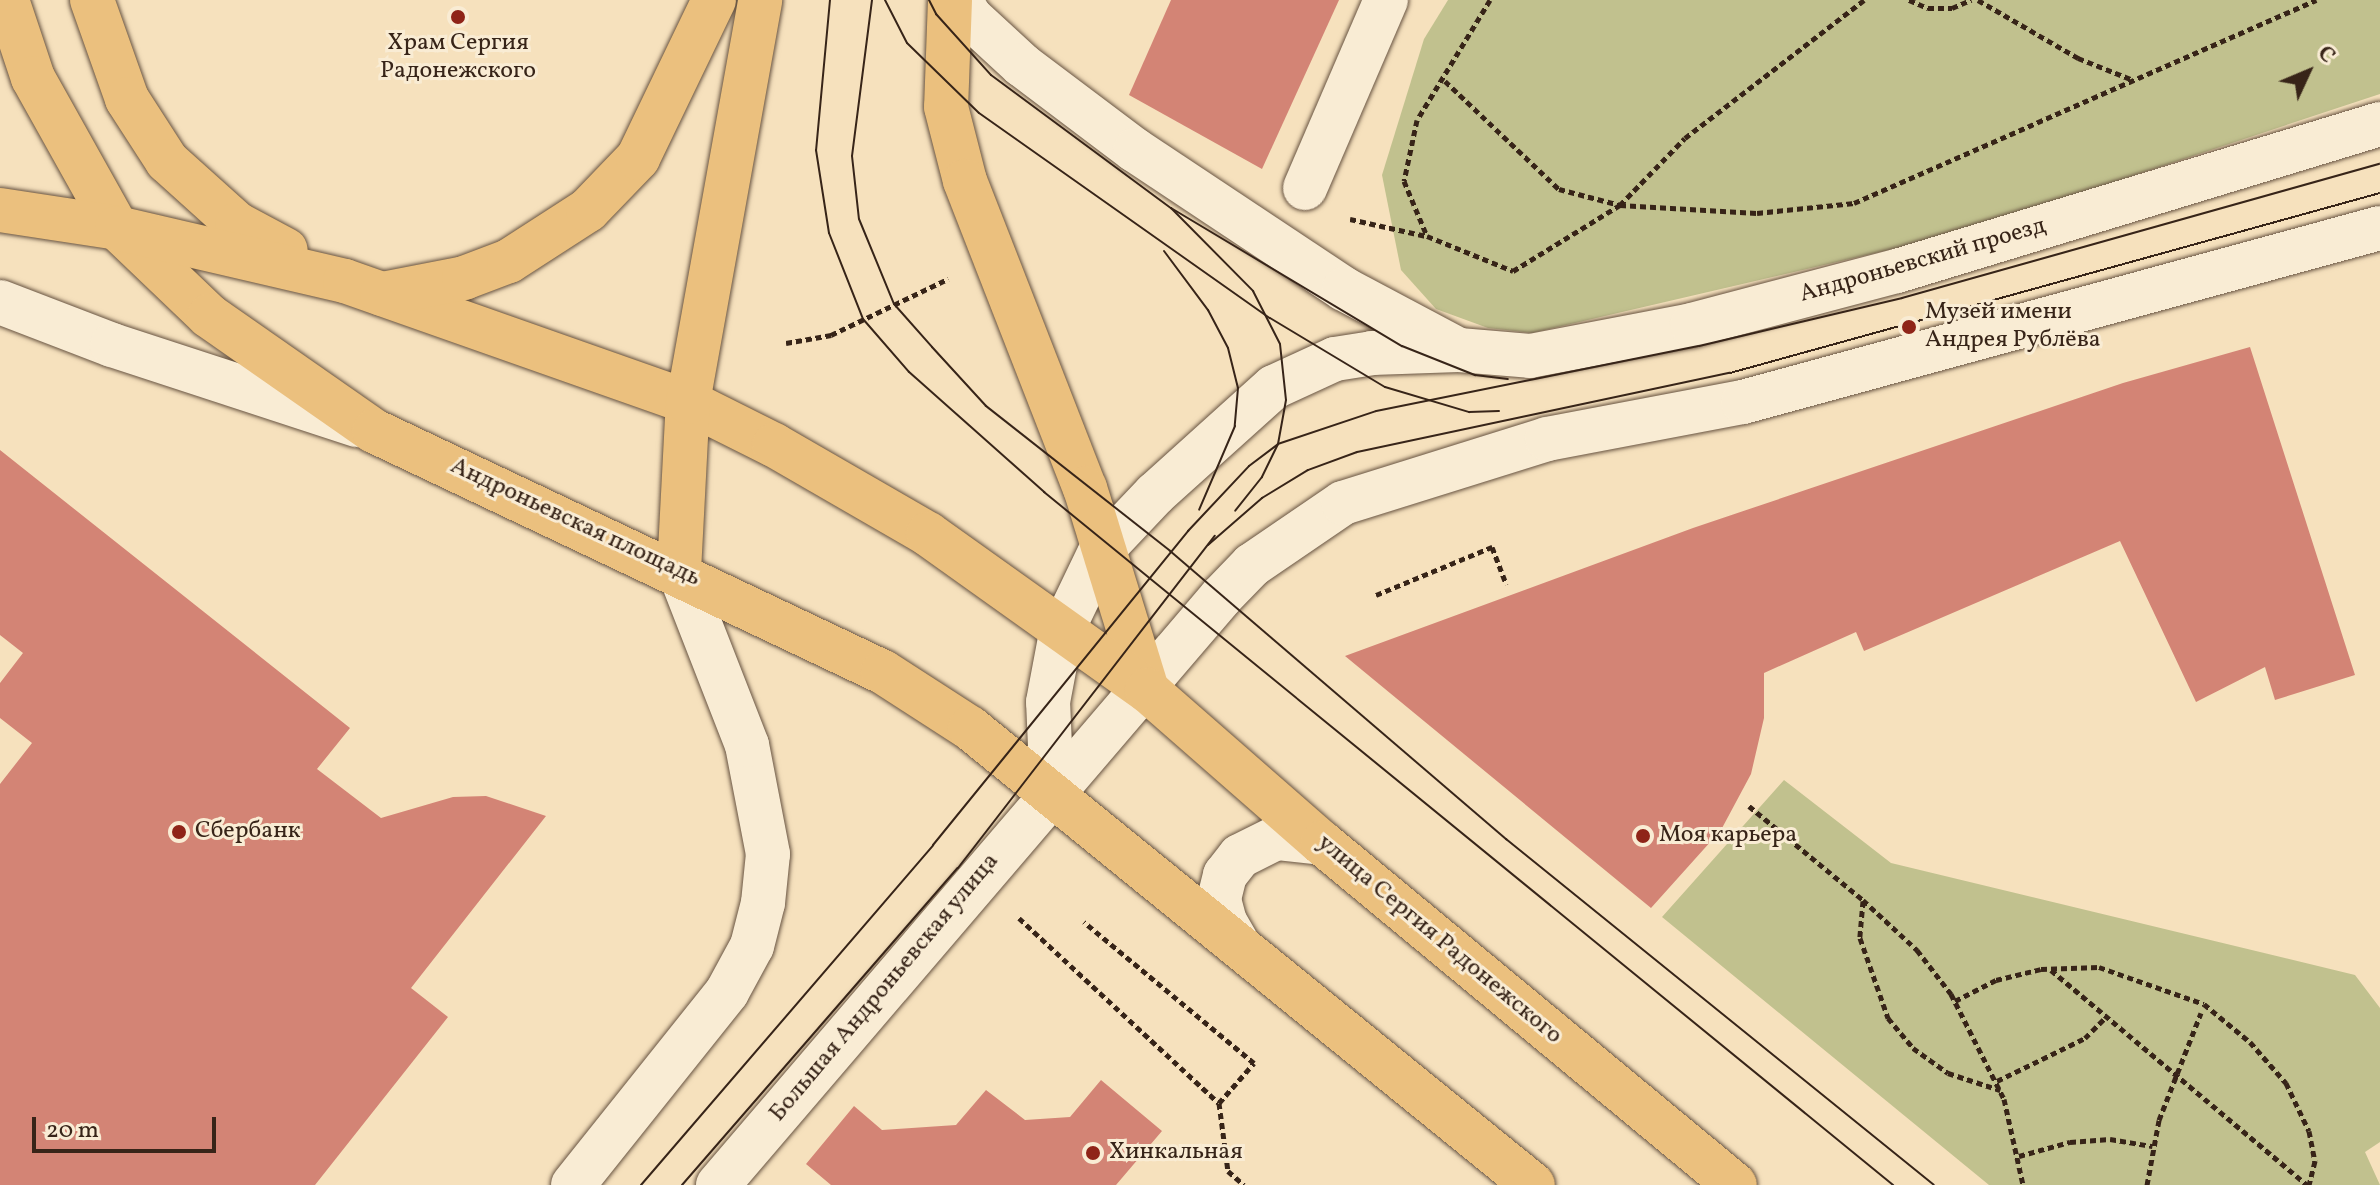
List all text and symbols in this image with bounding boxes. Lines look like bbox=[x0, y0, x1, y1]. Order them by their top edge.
marker: Храм Сергия Радонежского bbox=[449, 8, 467, 26]
place label: Храм Сергия Радонежского bbox=[380, 30, 536, 86]
north arrow bbox=[2268, 32, 2348, 112]
text: С bbox=[2310, 39, 2342, 71]
street label: Андроньевский проезд bbox=[1797, 212, 2049, 310]
place label: Музей имени Андрея Рублёва bbox=[1925, 299, 2101, 355]
marker: Музей имени Андрея Рублёва bbox=[1900, 318, 1918, 336]
street label: Андроньевская площадь bbox=[445, 452, 705, 594]
place label: Сбербанк bbox=[195, 818, 301, 846]
place label: Моя карьера bbox=[1659, 822, 1797, 850]
marker: Сбербанк bbox=[170, 823, 188, 841]
marker: Моя карьера bbox=[1634, 827, 1652, 845]
street label: улица Сергия Радонежского bbox=[1311, 829, 1567, 1051]
street label: Большая Андроньевская улица bbox=[764, 848, 1006, 1128]
scale bar bbox=[36, 1101, 220, 1151]
text: 20 m bbox=[46, 1114, 99, 1148]
place label: Хинкальная bbox=[1109, 1139, 1243, 1167]
marker: Хинкальная bbox=[1084, 1144, 1102, 1162]

